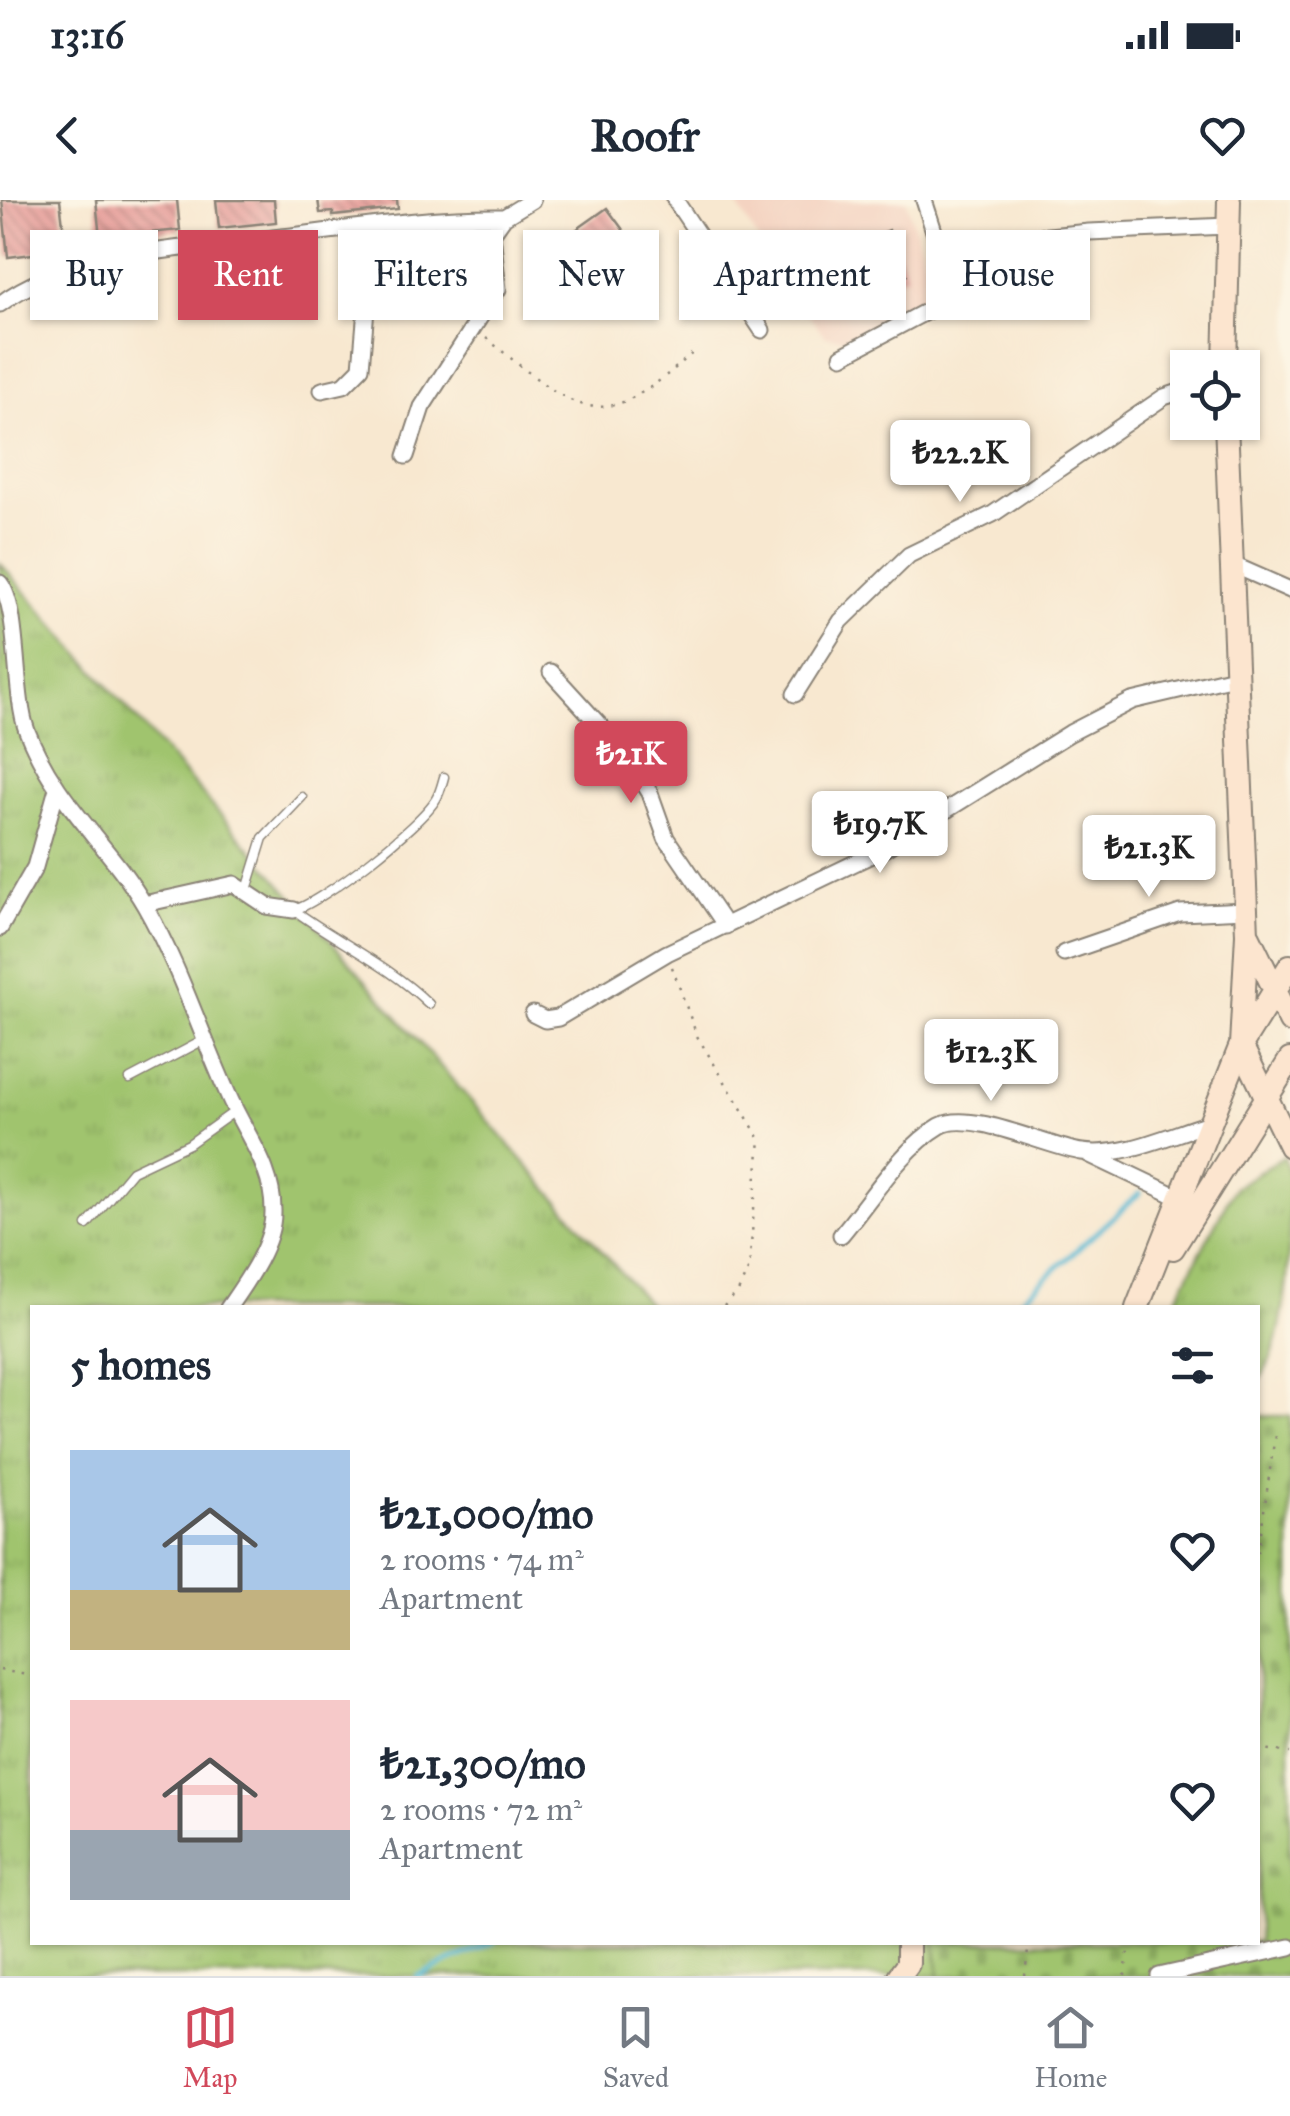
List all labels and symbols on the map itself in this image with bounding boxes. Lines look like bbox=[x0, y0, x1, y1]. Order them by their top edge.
pin: ₺22.2K bbox=[879, 420, 1041, 505]
pin: ₺21K bbox=[572, 721, 690, 806]
pin: ₺19.7K bbox=[799, 791, 961, 876]
pin: ₺21.3K bbox=[1068, 815, 1230, 900]
pin: ₺12.3K bbox=[910, 1019, 1072, 1104]

